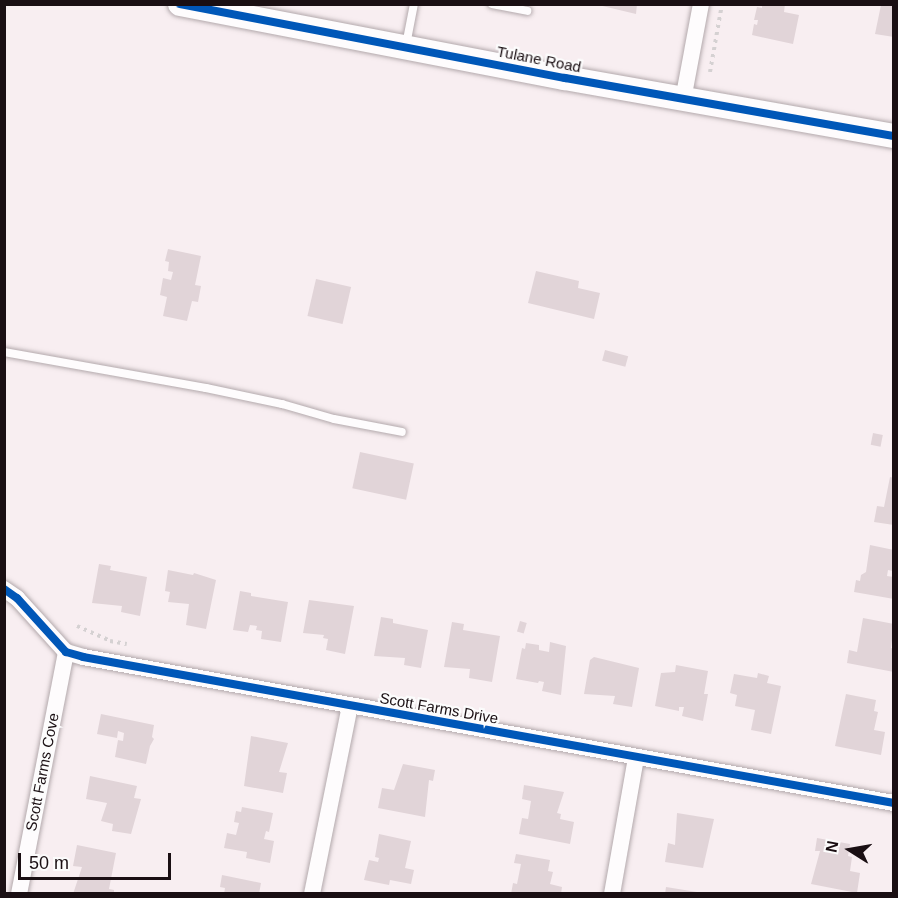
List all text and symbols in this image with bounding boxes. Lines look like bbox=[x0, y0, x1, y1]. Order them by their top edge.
street label: Tulane Road bbox=[495, 42, 583, 76]
street label: Scott Farms Drive bbox=[378, 689, 500, 727]
street label: Scott Farms Cove bbox=[22, 711, 62, 833]
north arrow bbox=[820, 820, 880, 880]
text: N bbox=[822, 839, 841, 854]
scale bar bbox=[21, 841, 174, 879]
text: 50 m bbox=[29, 853, 69, 873]

